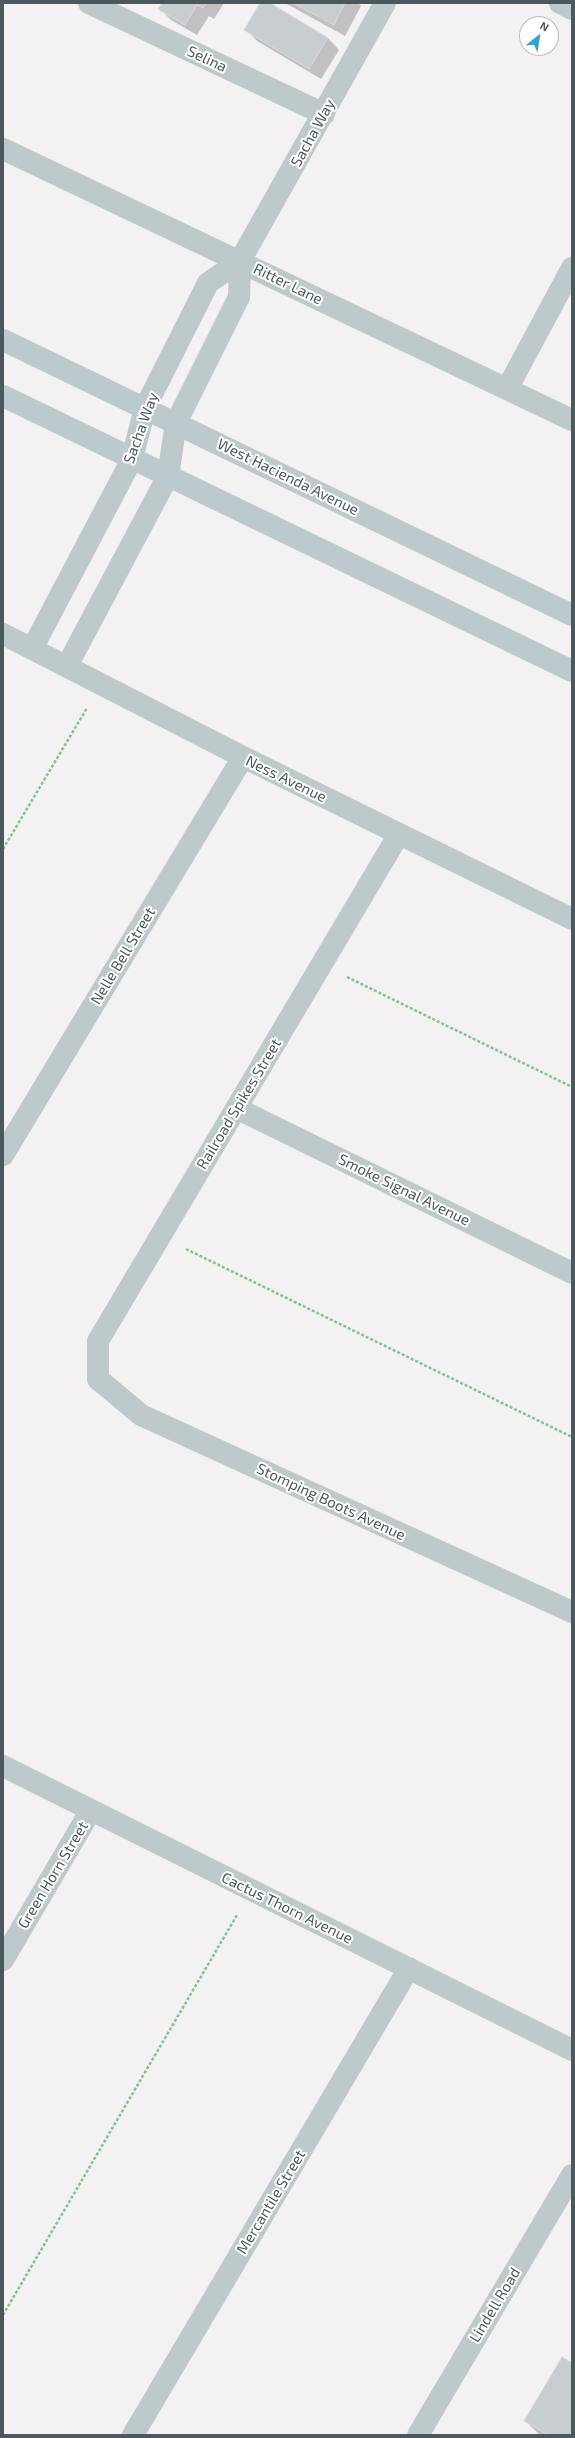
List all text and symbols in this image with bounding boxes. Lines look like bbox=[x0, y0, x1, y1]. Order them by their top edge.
north arrow bbox=[519, 16, 559, 56]
text: N bbox=[538, 18, 551, 34]
street label: Selina bbox=[184, 42, 230, 76]
street label: Sacha Way bbox=[287, 96, 339, 170]
street label: Ritter Lane bbox=[251, 260, 325, 308]
street label: Sacha Way bbox=[120, 390, 162, 466]
street label: West Hacienda Avenue bbox=[214, 435, 362, 519]
street label: Ness Avenue bbox=[243, 752, 329, 806]
street label: Nelle Bell Street bbox=[87, 904, 159, 1008]
street label: Railroad Spikes Street bbox=[193, 1035, 285, 1173]
street label: Smoke Signal Avenue bbox=[335, 1150, 473, 1230]
street label: Stomping Boots Avenue bbox=[254, 1460, 408, 1544]
street label: Green Horn Street bbox=[14, 1818, 92, 1932]
street label: Cactus Thorn Avenue bbox=[219, 1868, 355, 1948]
street label: Mercantile Street bbox=[233, 2147, 309, 2257]
street label: Lindell Road bbox=[466, 2265, 524, 2345]

